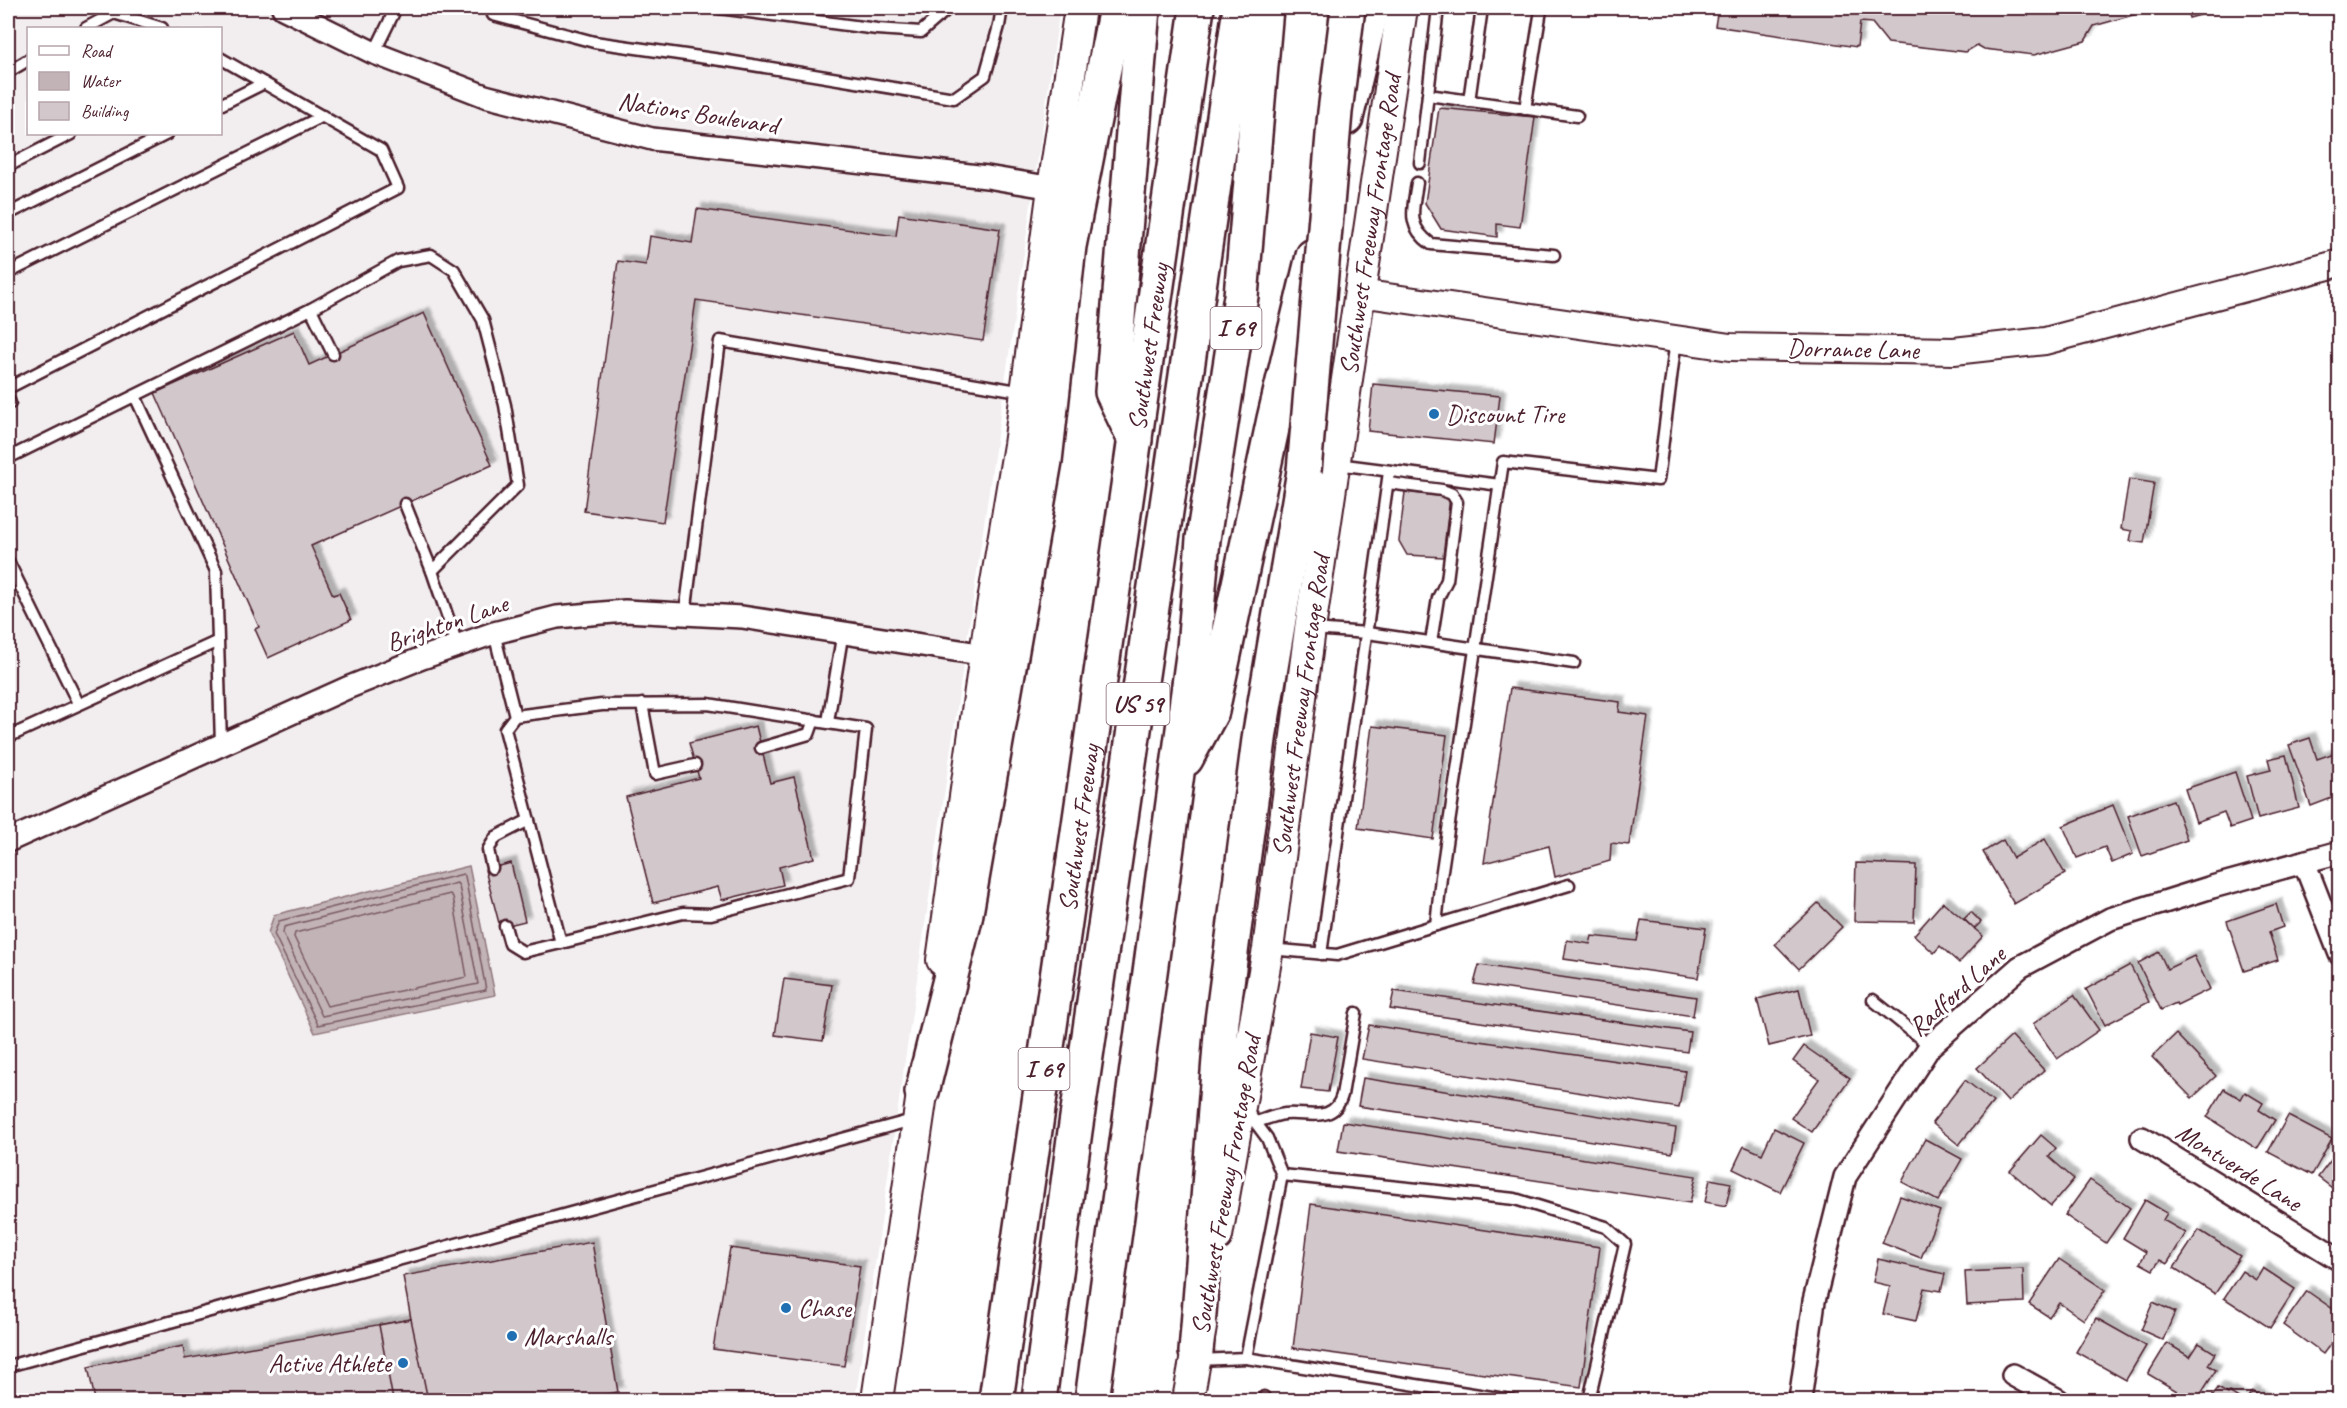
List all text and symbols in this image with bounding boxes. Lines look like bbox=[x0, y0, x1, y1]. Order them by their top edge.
legend bbox=[27, 27, 222, 135]
text: Road bbox=[81, 40, 114, 62]
street label: Southwest Freeway Frontage Road bbox=[1331, 68, 1409, 377]
text: Water bbox=[81, 70, 122, 92]
street label: Nations Boulevard bbox=[616, 84, 784, 142]
text: Building bbox=[81, 100, 130, 122]
street label: Southwest Freeway bbox=[1120, 259, 1177, 433]
road number: I 69 bbox=[1210, 307, 1262, 349]
street label: Dorrance Lane bbox=[1787, 331, 1921, 367]
place label: Discount Tire bbox=[1446, 398, 1566, 431]
marker: Discount Tire bbox=[1427, 407, 1441, 421]
street label: Southwest Freeway Frontage Road bbox=[1264, 549, 1338, 858]
street label: Brighton Lane bbox=[382, 586, 515, 659]
road number: US 59 bbox=[1106, 683, 1170, 725]
street label: Southwest Freeway bbox=[1050, 740, 1107, 914]
street label: Radford Lane bbox=[1901, 937, 2014, 1043]
street label: Southwest Freeway Frontage Road bbox=[1183, 1029, 1269, 1337]
road number: I 69 bbox=[1018, 1048, 1070, 1090]
street label: Montverde Lane bbox=[2170, 1115, 2309, 1219]
place label: Chase bbox=[798, 1292, 853, 1325]
marker: Chase bbox=[779, 1301, 793, 1315]
place label: Marshalls bbox=[524, 1320, 614, 1353]
marker: Marshalls bbox=[505, 1329, 519, 1343]
place label: Active Athlete bbox=[269, 1347, 394, 1380]
marker: Active Athlete bbox=[396, 1356, 410, 1370]

